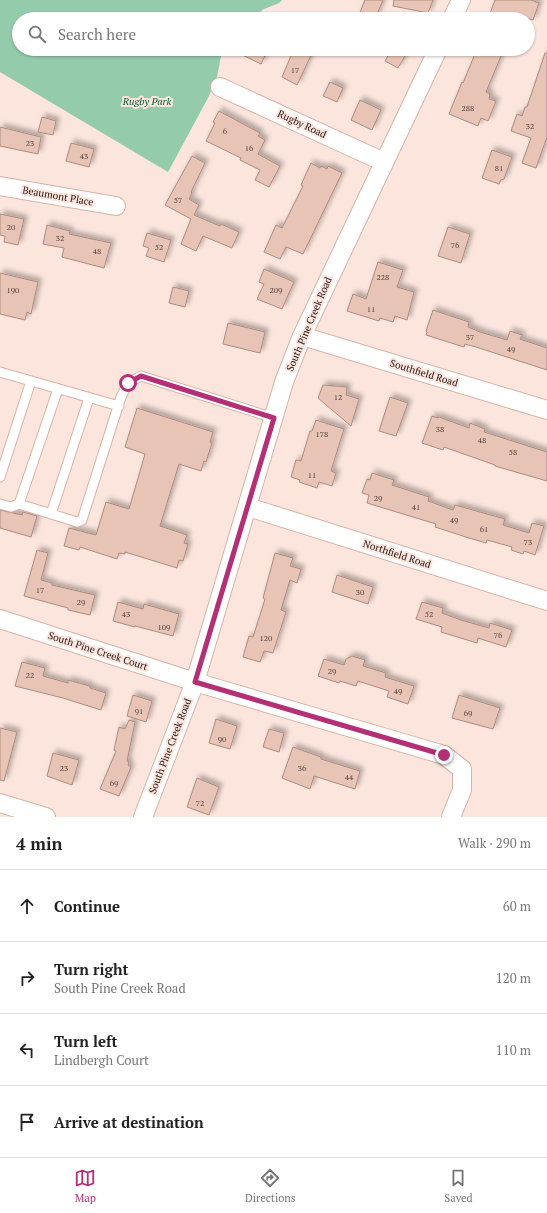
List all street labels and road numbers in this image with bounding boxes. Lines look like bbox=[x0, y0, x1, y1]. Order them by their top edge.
street label: Rugby Road bbox=[275, 107, 329, 141]
street label: Beaumont Place bbox=[22, 183, 94, 209]
street label: South Pine Creek Road bbox=[283, 274, 335, 373]
street label: Southfield Road bbox=[388, 356, 460, 390]
street label: Northfield Road bbox=[361, 537, 433, 571]
street label: South Pine Creek Court bbox=[47, 629, 150, 673]
street label: South Pine Creek Road bbox=[146, 696, 194, 796]

